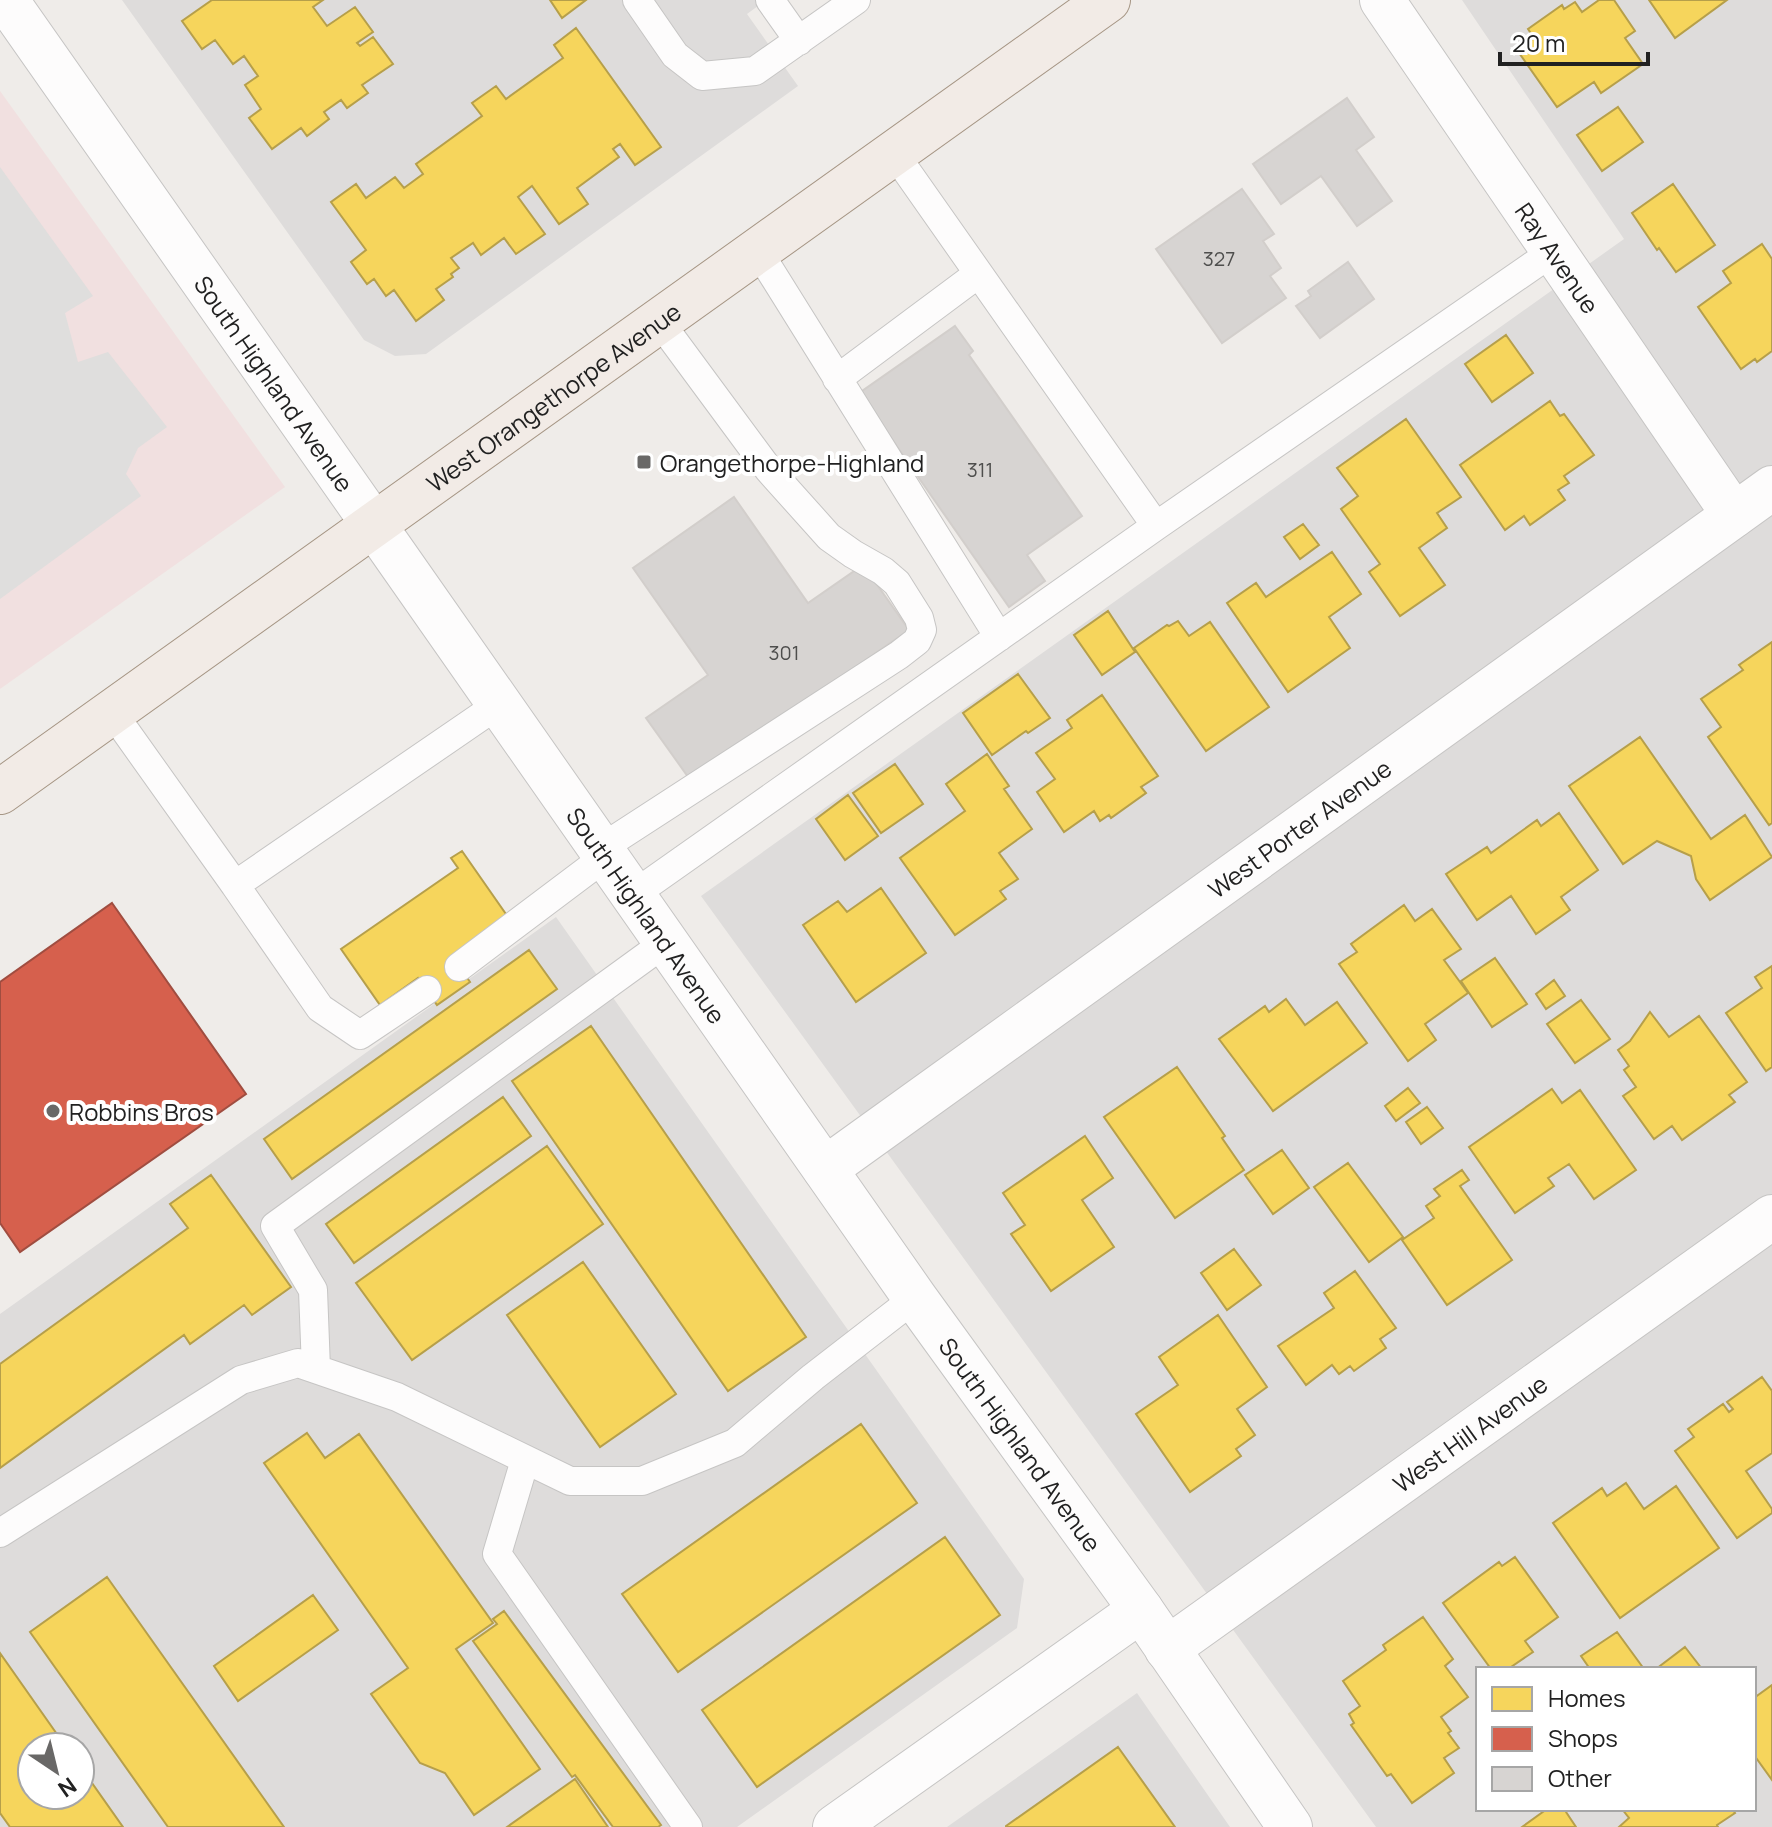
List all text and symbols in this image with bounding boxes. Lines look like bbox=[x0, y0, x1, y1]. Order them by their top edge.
scale bar bbox=[1500, 16, 1648, 66]
text: 20 m bbox=[1512, 26, 1565, 59]
street label: Ray Avenue bbox=[1508, 196, 1608, 320]
house number: 327 bbox=[1203, 245, 1235, 272]
street label: South Highland Avenue bbox=[187, 269, 362, 498]
street label: West Orangethorpe Avenue bbox=[419, 294, 687, 499]
place label: Orangethorpe-Highland bbox=[660, 446, 924, 479]
marker: Orangethorpe-Highland bbox=[635, 453, 653, 471]
house number: 311 bbox=[967, 456, 993, 483]
house number: 301 bbox=[768, 639, 800, 666]
street label: West Porter Avenue bbox=[1201, 751, 1397, 905]
street label: South Highland Avenue bbox=[560, 800, 734, 1030]
place label: Robbins Bros bbox=[69, 1095, 214, 1128]
marker: Robbins Bros bbox=[44, 1102, 62, 1120]
street label: South Highland Avenue bbox=[932, 1330, 1110, 1558]
street label: West Hill Avenue bbox=[1386, 1366, 1554, 1499]
legend bbox=[1476, 1667, 1756, 1811]
text: Homes bbox=[1548, 1681, 1626, 1714]
text: Shops bbox=[1548, 1721, 1618, 1754]
north arrow bbox=[16, 1731, 96, 1811]
text: Other bbox=[1548, 1761, 1612, 1794]
text: N bbox=[52, 1771, 83, 1804]

